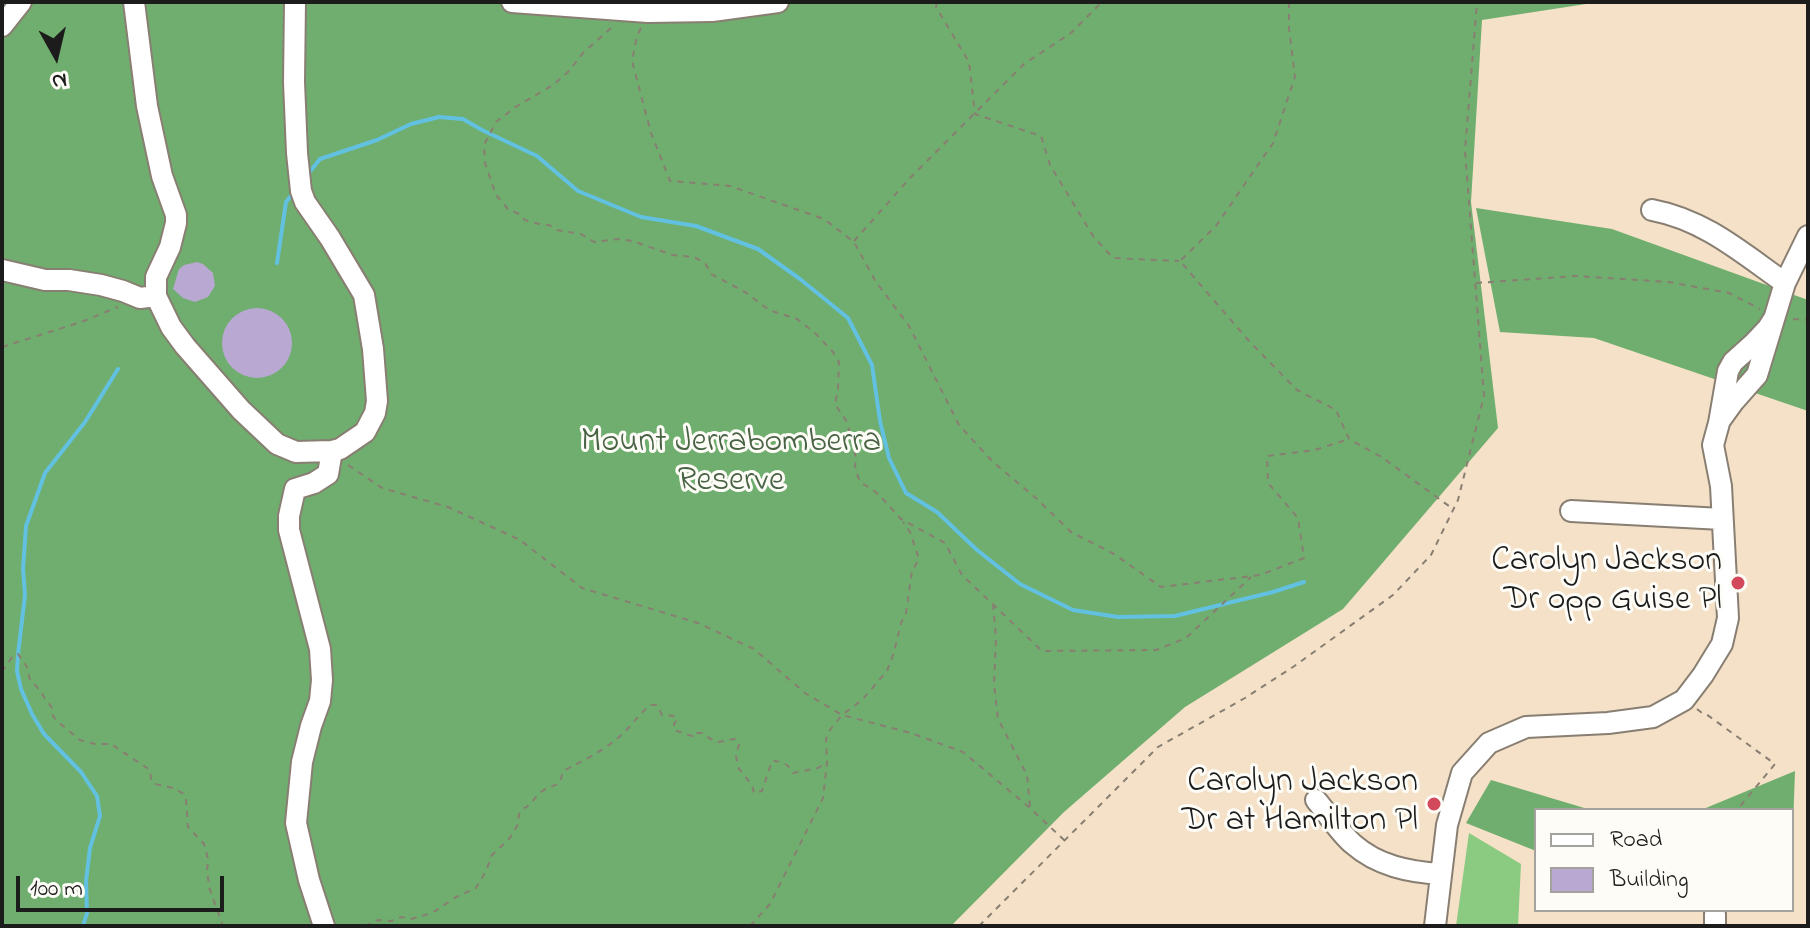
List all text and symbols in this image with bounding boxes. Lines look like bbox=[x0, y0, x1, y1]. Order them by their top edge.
north arrow bbox=[16, 16, 96, 96]
text: N bbox=[50, 63, 69, 97]
park label: Mount Jerrabomberra Reserve bbox=[581, 424, 881, 504]
place label: Carolyn Jackson Dr opp Guise Pl bbox=[1491, 543, 1722, 622]
marker: Carolyn Jackson Dr opp Guise Pl bbox=[1729, 574, 1747, 592]
place label: Carolyn Jackson Dr at Hamilton Pl bbox=[1182, 764, 1418, 844]
marker: Carolyn Jackson Dr at Hamilton Pl bbox=[1425, 795, 1443, 813]
legend bbox=[1534, 808, 1794, 912]
text: Road bbox=[1610, 823, 1662, 858]
scale bar bbox=[20, 860, 228, 910]
text: Building bbox=[1610, 863, 1689, 898]
text: 100 m bbox=[30, 872, 83, 907]

